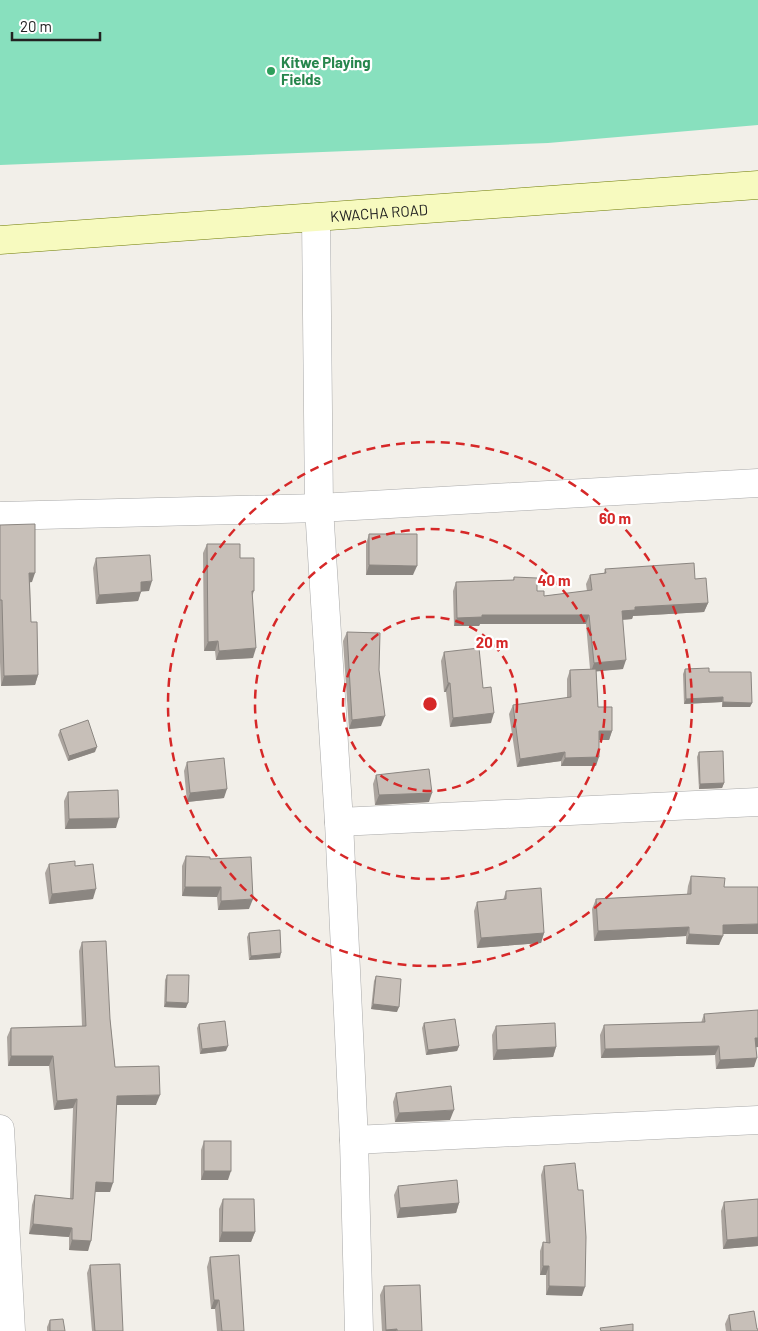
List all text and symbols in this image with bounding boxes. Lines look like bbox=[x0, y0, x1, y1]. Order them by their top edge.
scale bar bbox=[12, 10, 100, 42]
text: 20 m bbox=[20, 17, 52, 35]
place label: Kitwe Playing Fields bbox=[281, 53, 371, 88]
marker: Kitwe Playing Fields bbox=[265, 65, 277, 77]
street label: KWACHA ROAD bbox=[330, 200, 429, 225]
text: 60 m bbox=[599, 509, 631, 527]
text: 40 m bbox=[537, 571, 571, 589]
text: 20 m bbox=[476, 633, 508, 651]
centre of rings bbox=[421, 695, 439, 713]

